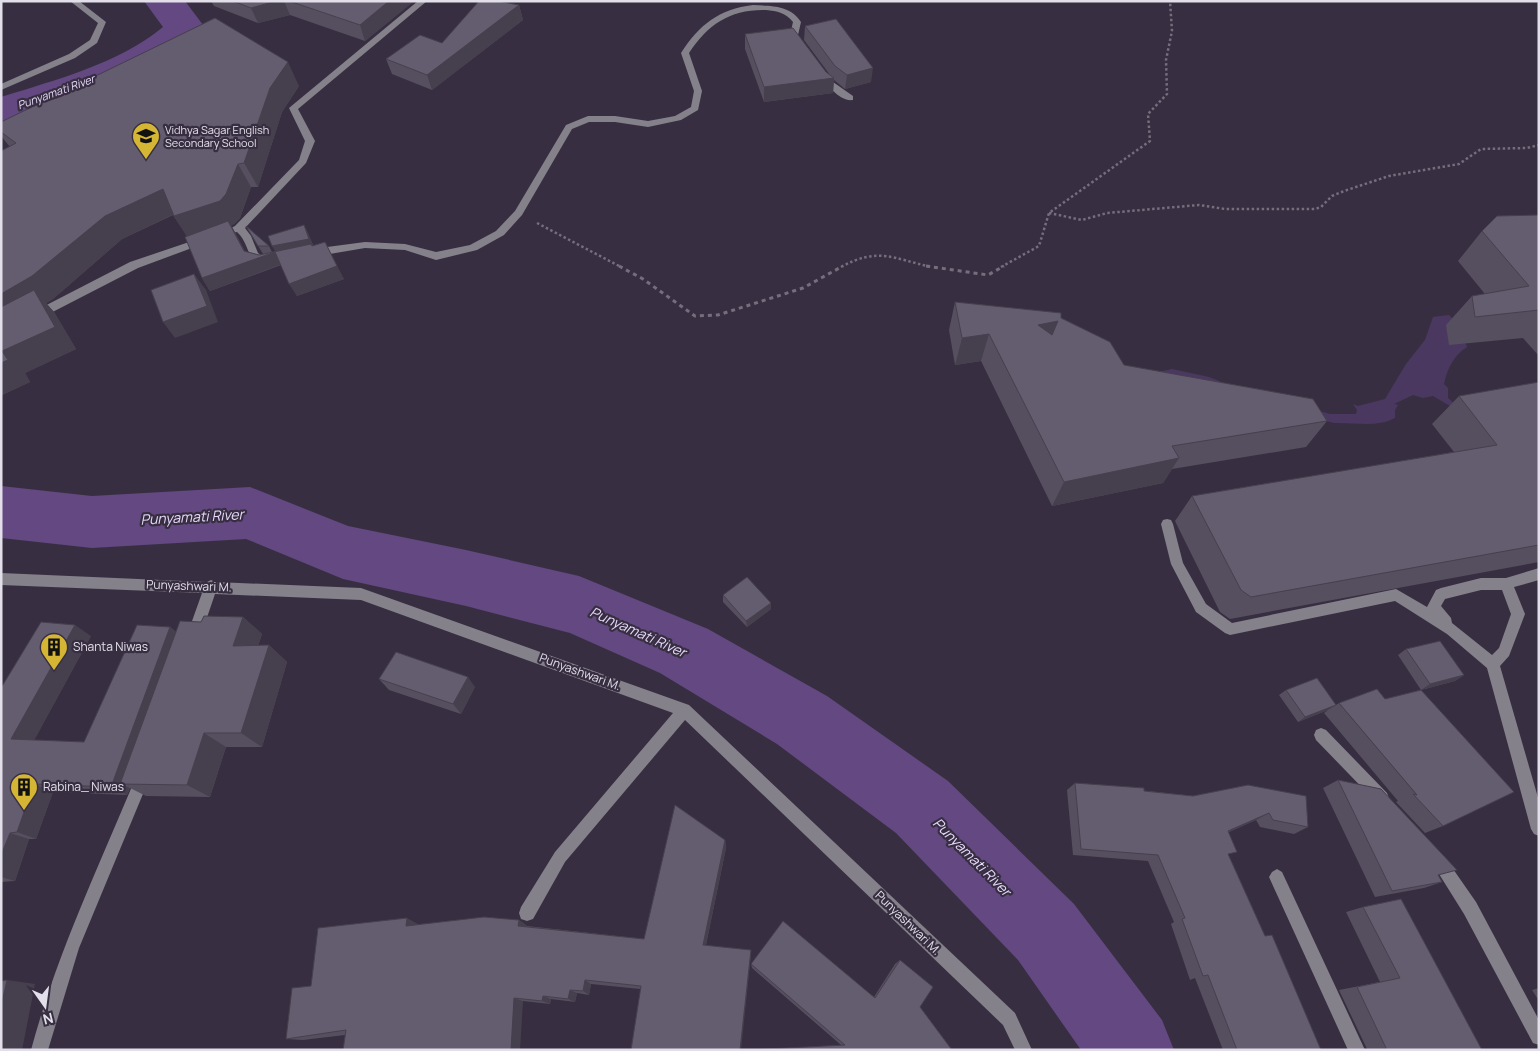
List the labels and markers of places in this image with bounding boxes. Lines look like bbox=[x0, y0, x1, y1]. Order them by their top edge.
school or university icon: Vidhya Sagar English Secondary School bbox=[131, 121, 161, 160]
place label: Vidhya Sagar English Secondary School bbox=[165, 122, 269, 150]
building icon: Shanta Niwas bbox=[39, 632, 69, 671]
place label: Shanta Niwas bbox=[73, 638, 148, 655]
building icon: Rabina_ Niwas bbox=[9, 772, 39, 811]
place label: Rabina_ Niwas bbox=[43, 778, 124, 795]

